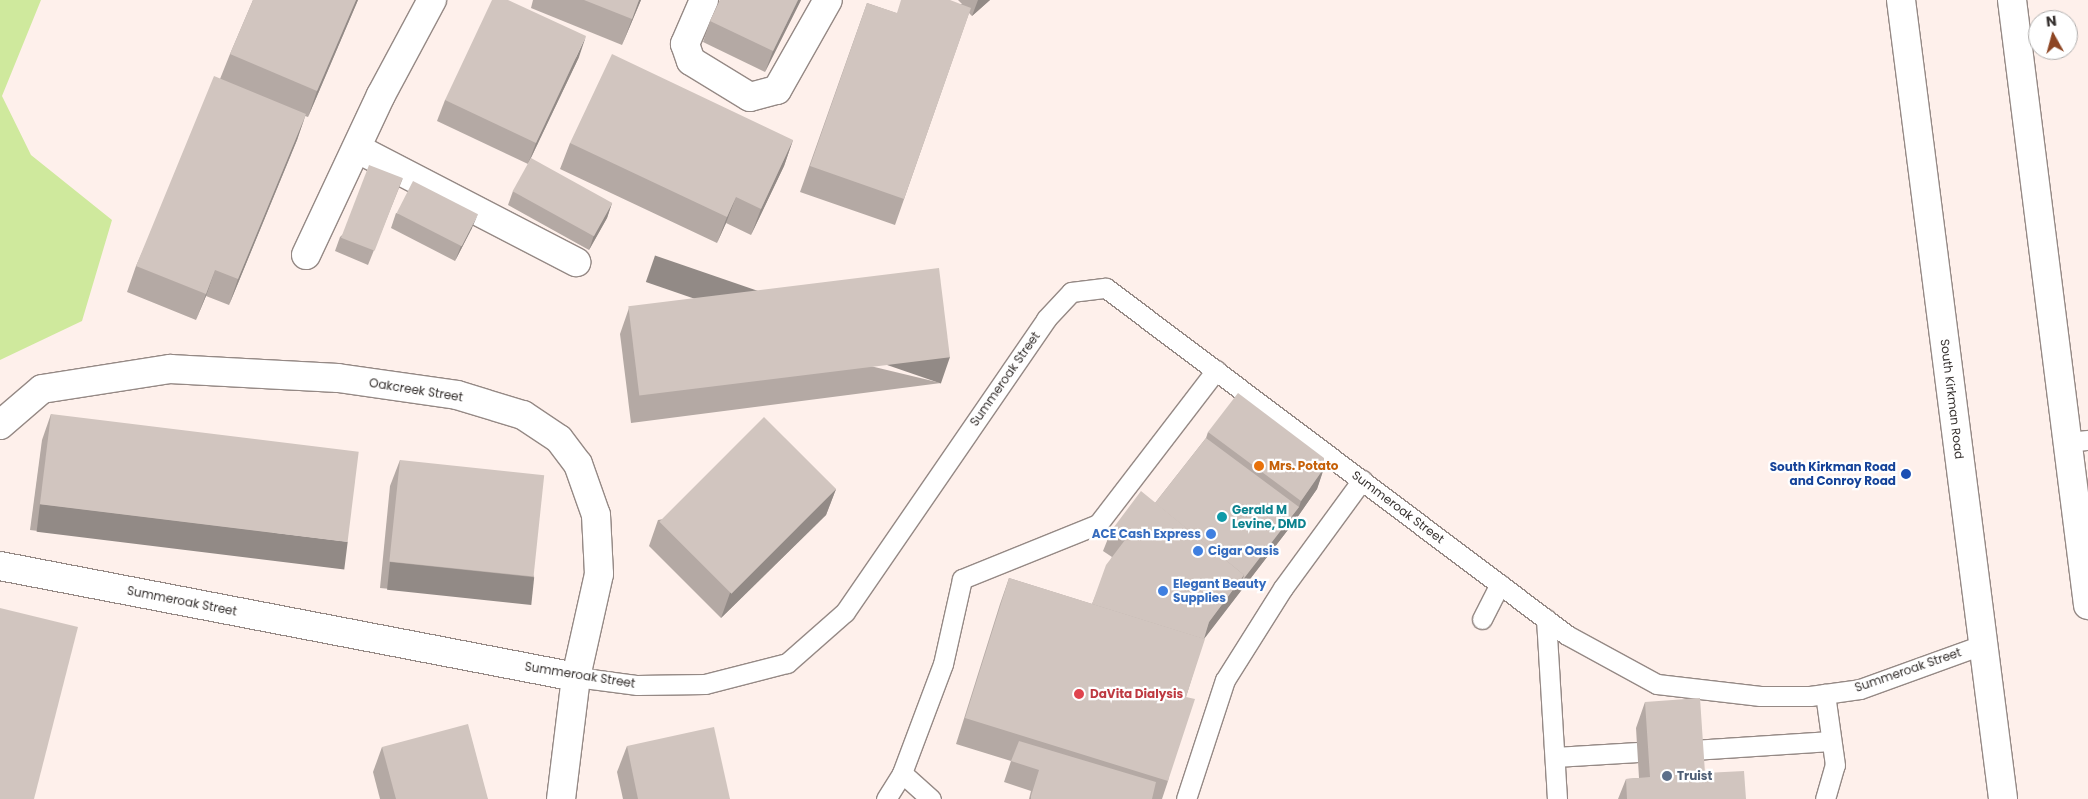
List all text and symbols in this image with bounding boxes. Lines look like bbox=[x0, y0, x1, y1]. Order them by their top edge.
north arrow bbox=[2028, 10, 2078, 60]
text: N bbox=[2045, 11, 2058, 32]
street label: Summeroak Street bbox=[967, 329, 1043, 429]
street label: South Kirkman Road bbox=[1937, 338, 1967, 460]
street label: Oakcreek Street bbox=[368, 375, 464, 405]
place label: Mrs. Potato bbox=[1269, 459, 1338, 473]
marker: Mrs. Potato bbox=[1253, 460, 1265, 472]
place label: South Kirkman Road and Conroy Road bbox=[1770, 460, 1896, 488]
street label: Summeroak Street bbox=[1349, 468, 1447, 546]
marker: South Kirkman Road and Conroy Road bbox=[1900, 468, 1912, 480]
place label: Gerald M Levine, DMD bbox=[1232, 503, 1306, 531]
marker: Gerald M Levine, DMD bbox=[1216, 511, 1228, 523]
place label: ACE Cash Express bbox=[1092, 527, 1201, 541]
marker: ACE Cash Express bbox=[1205, 528, 1217, 540]
place label: Cigar Oasis bbox=[1208, 544, 1279, 558]
marker: Cigar Oasis bbox=[1192, 545, 1204, 557]
place label: Elegant Beauty Supplies bbox=[1173, 577, 1266, 605]
street label: Summeroak Street bbox=[126, 583, 238, 619]
marker: Elegant Beauty Supplies bbox=[1157, 585, 1169, 597]
street label: Summeroak Street bbox=[1853, 645, 1963, 695]
street label: Summeroak Street bbox=[524, 659, 636, 691]
marker: DaVita Dialysis bbox=[1072, 687, 1086, 701]
place label: DaVita Dialysis bbox=[1090, 687, 1183, 701]
place label: Truist bbox=[1677, 769, 1712, 783]
marker: Truist bbox=[1661, 770, 1673, 782]

